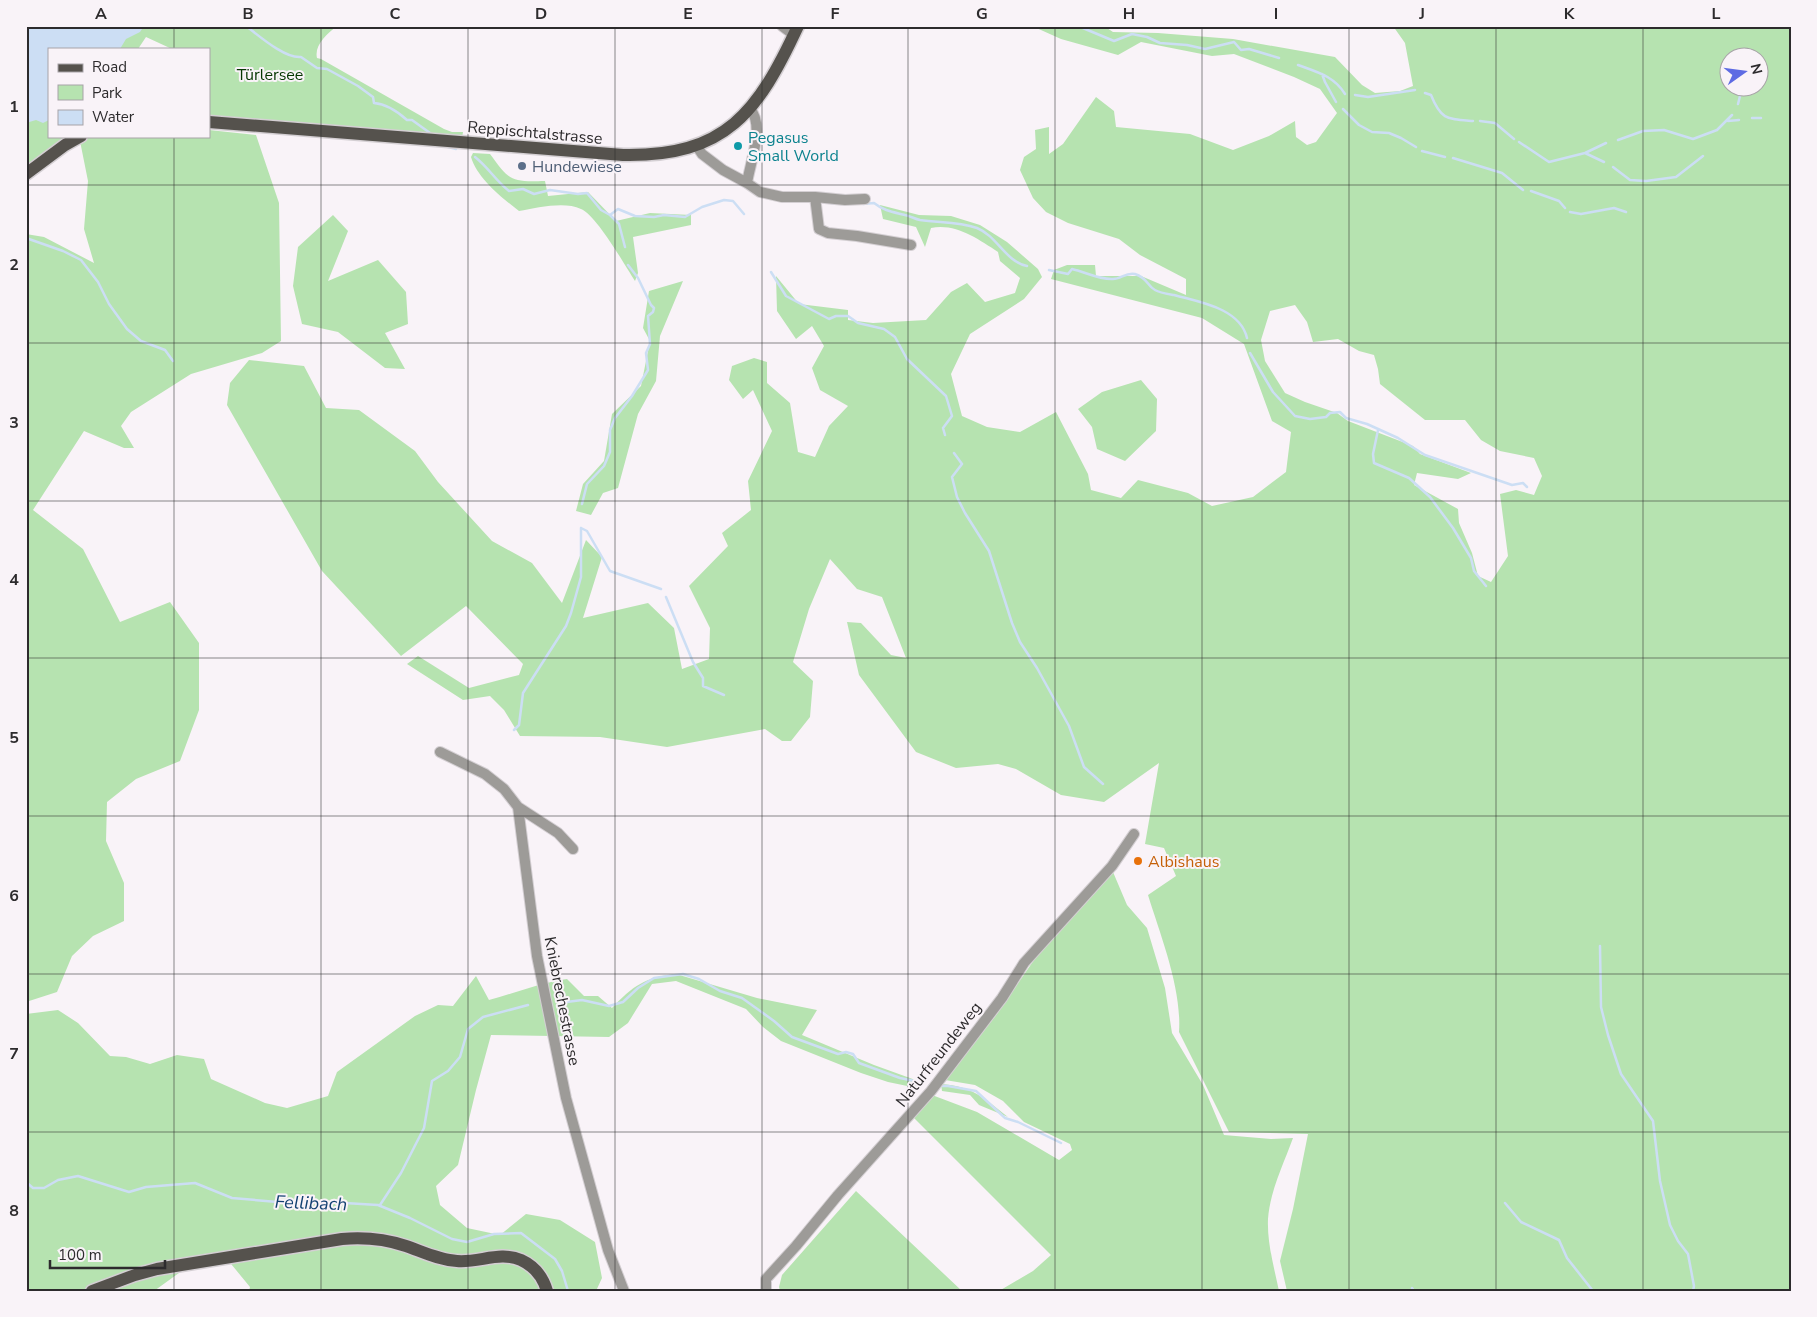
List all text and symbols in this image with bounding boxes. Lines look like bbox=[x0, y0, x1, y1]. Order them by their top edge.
text: A bbox=[95, 3, 107, 25]
text: B bbox=[242, 3, 254, 25]
text: C bbox=[390, 3, 401, 25]
text: D bbox=[535, 3, 547, 25]
text: E bbox=[683, 3, 693, 25]
text: F bbox=[831, 3, 840, 25]
text: G bbox=[976, 3, 988, 25]
text: H bbox=[1123, 3, 1135, 25]
text: I bbox=[1274, 3, 1278, 25]
text: J bbox=[1418, 3, 1425, 25]
text: K bbox=[1564, 3, 1576, 25]
text: L bbox=[1712, 3, 1721, 25]
legend bbox=[48, 48, 210, 138]
north arrow bbox=[1720, 48, 1770, 98]
text: Road bbox=[92, 57, 127, 77]
text: N bbox=[1746, 62, 1767, 76]
park label: Türlersee bbox=[237, 64, 303, 86]
text: Park bbox=[92, 83, 122, 103]
text: 1 bbox=[9, 96, 19, 118]
text: Water bbox=[92, 107, 135, 127]
street label: Reppischtalstrasse bbox=[466, 116, 603, 150]
place label: Pegasus Small World bbox=[748, 127, 839, 167]
marker: Pegasus Small World bbox=[732, 140, 744, 152]
place label: Hundewiese bbox=[532, 156, 622, 178]
marker: Hundewiese bbox=[516, 160, 528, 172]
text: 2 bbox=[9, 254, 19, 276]
text: 3 bbox=[9, 412, 19, 434]
text: 4 bbox=[9, 569, 19, 591]
text: 5 bbox=[9, 727, 19, 749]
place label: Albishaus bbox=[1148, 851, 1219, 873]
marker: Albishaus bbox=[1132, 855, 1144, 867]
text: 6 bbox=[9, 885, 19, 907]
street label: Kniebrechestrasse bbox=[539, 935, 585, 1068]
street label: Naturfreundeweg bbox=[891, 998, 987, 1112]
text: 7 bbox=[9, 1043, 19, 1065]
water label: Fellibach bbox=[274, 1190, 348, 1216]
text: 8 bbox=[9, 1200, 19, 1222]
scale bar bbox=[50, 1237, 165, 1269]
text: 100 m bbox=[58, 1245, 102, 1265]

